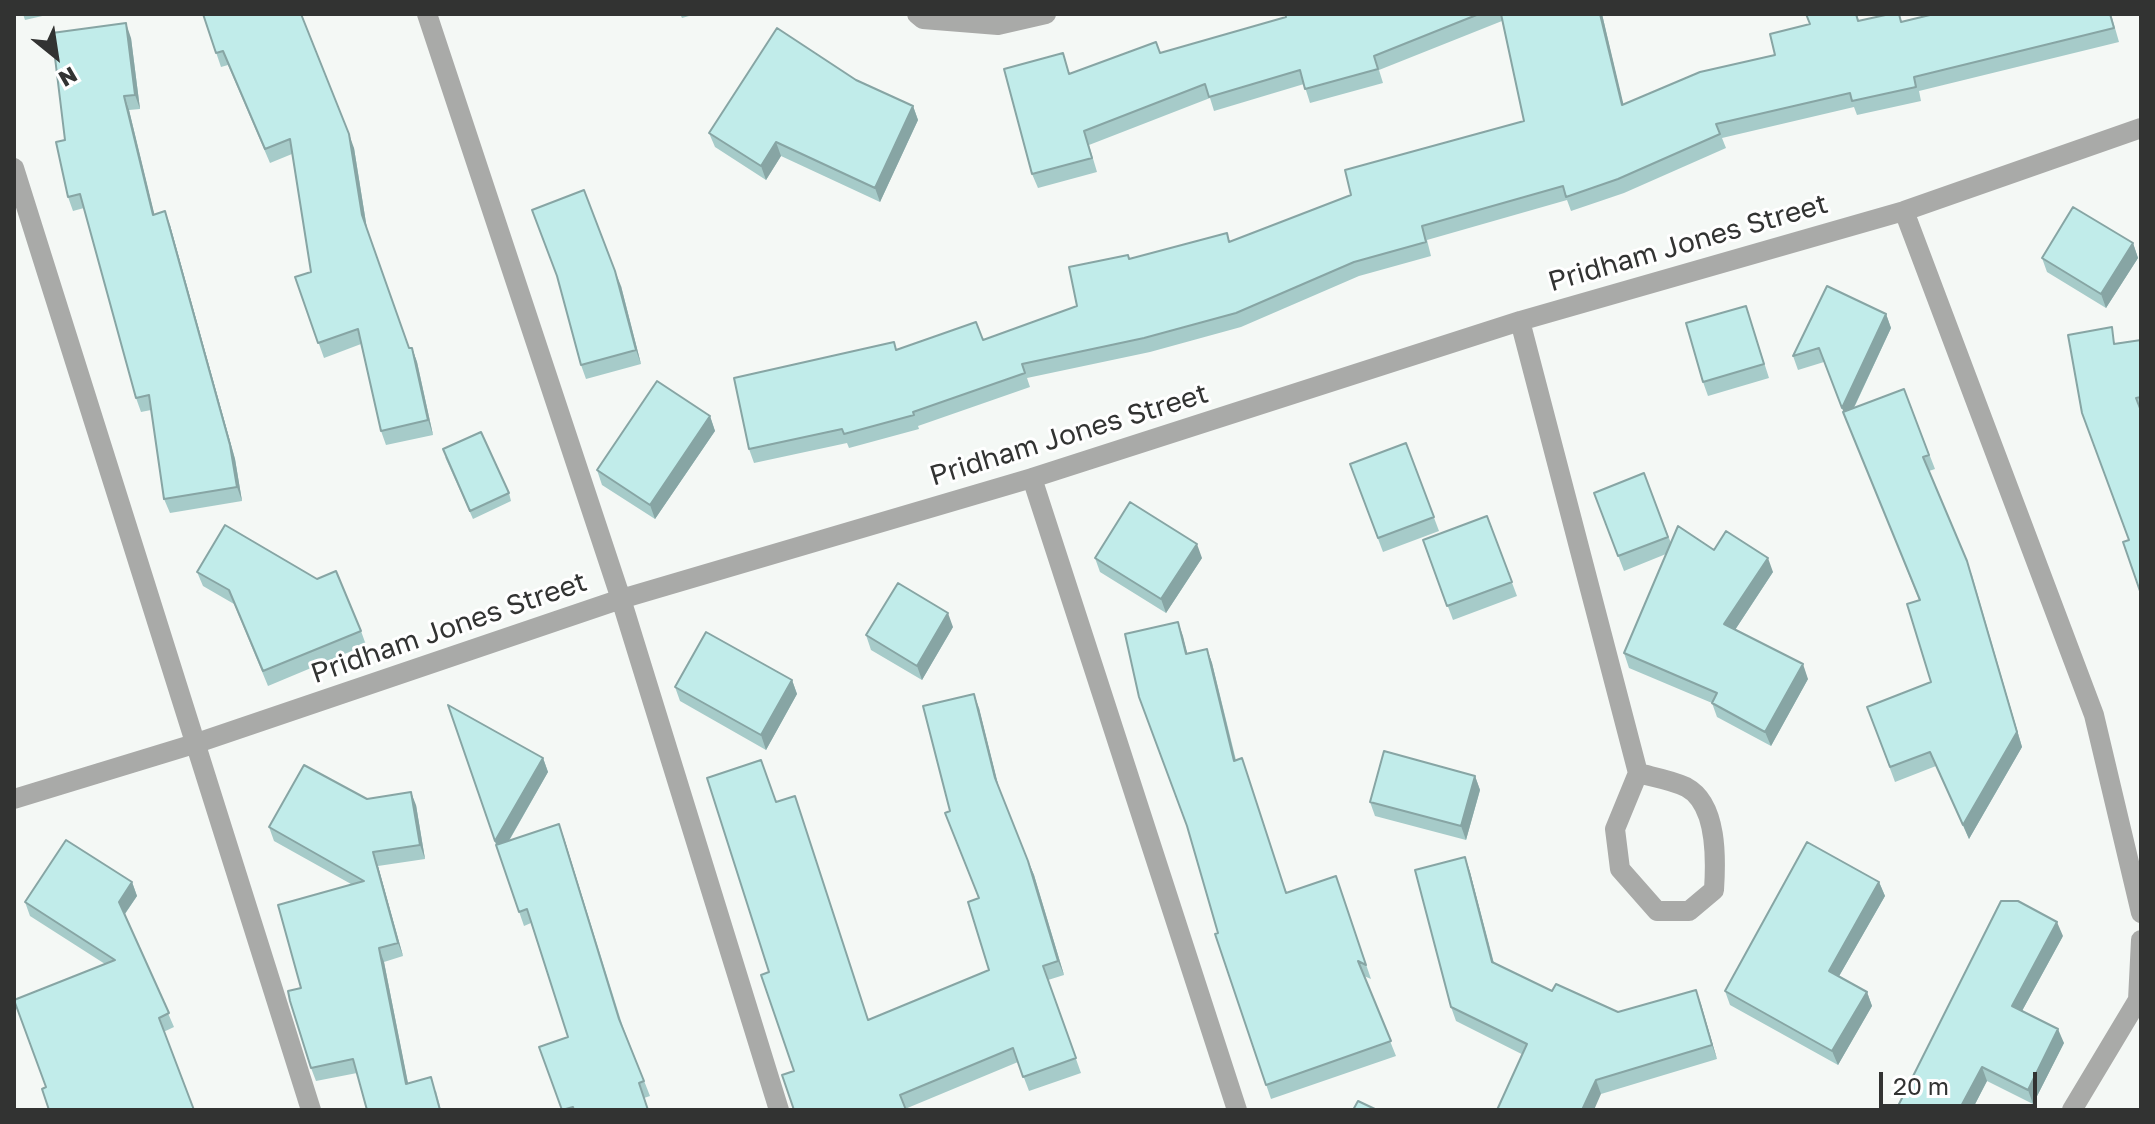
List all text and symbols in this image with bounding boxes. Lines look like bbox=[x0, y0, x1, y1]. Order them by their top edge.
north arrow bbox=[16, 16, 96, 96]
text: N bbox=[54, 61, 82, 93]
street label: Pridham Jones Street bbox=[1544, 187, 1832, 299]
street label: Pridham Jones Street bbox=[926, 377, 1212, 493]
street label: Pridham Jones Street bbox=[307, 565, 591, 691]
scale bar bbox=[1883, 1056, 2041, 1106]
text: 20 m bbox=[1893, 1071, 1949, 1100]

